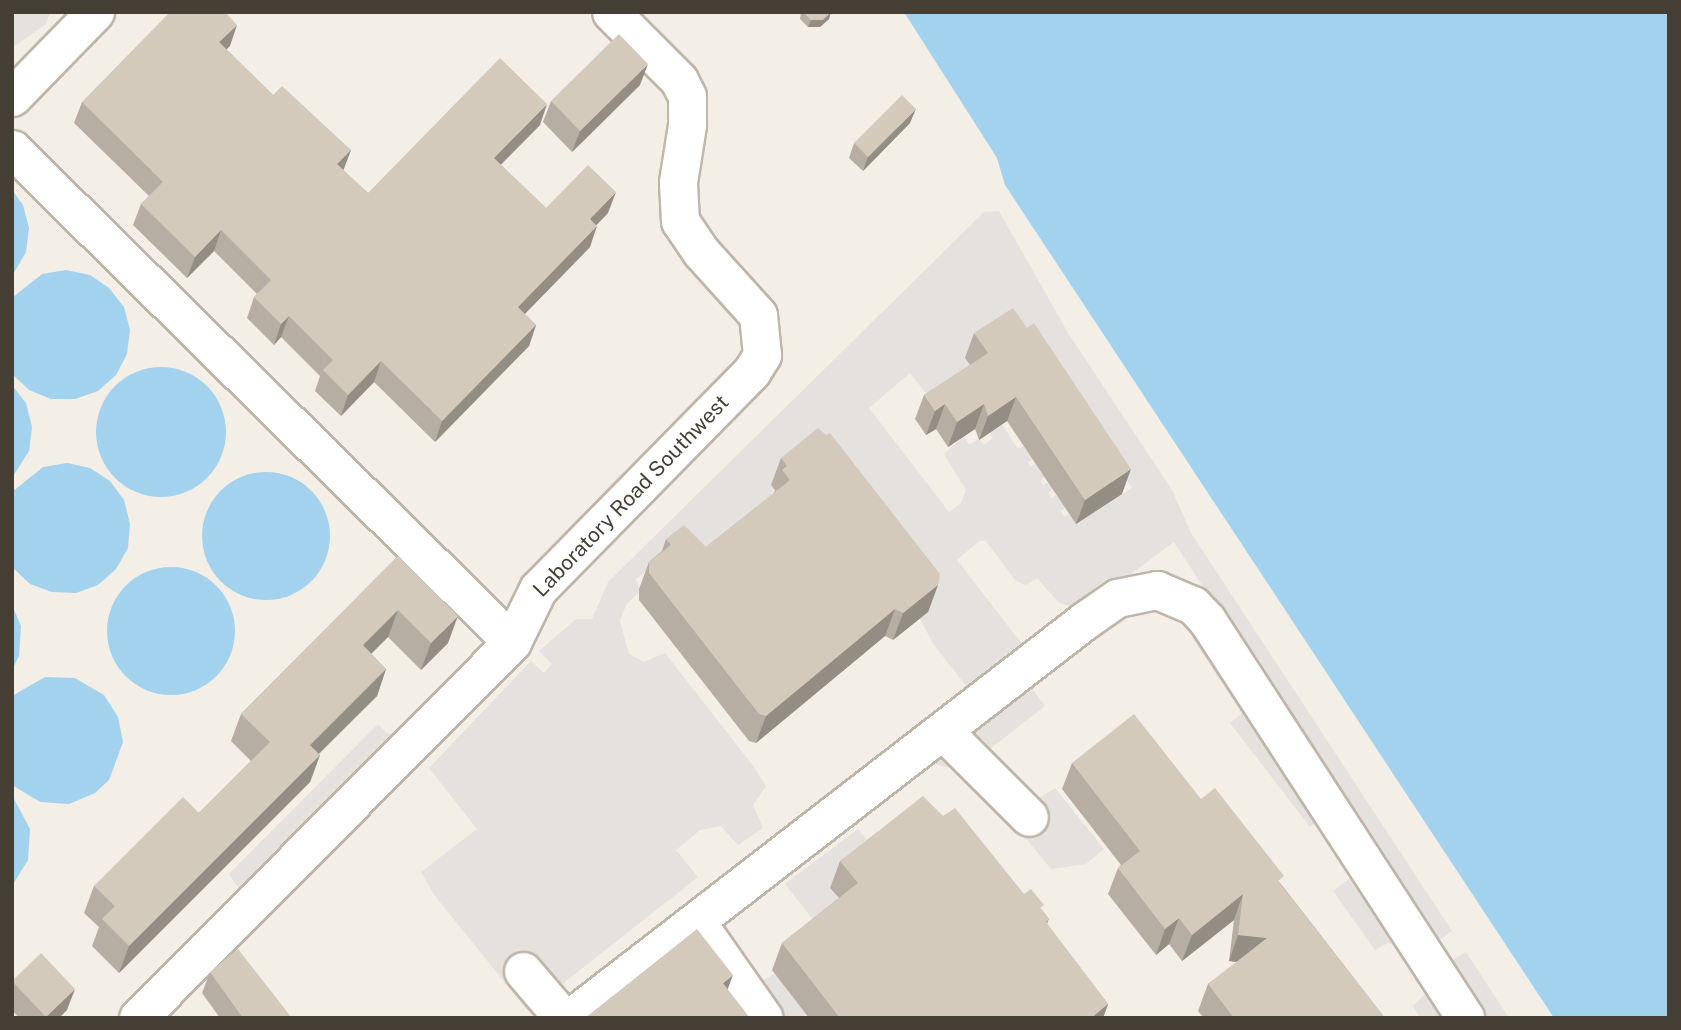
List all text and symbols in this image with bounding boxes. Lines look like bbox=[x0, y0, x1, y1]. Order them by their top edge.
street label: Laboratory Road Southwest bbox=[528, 390, 734, 602]

